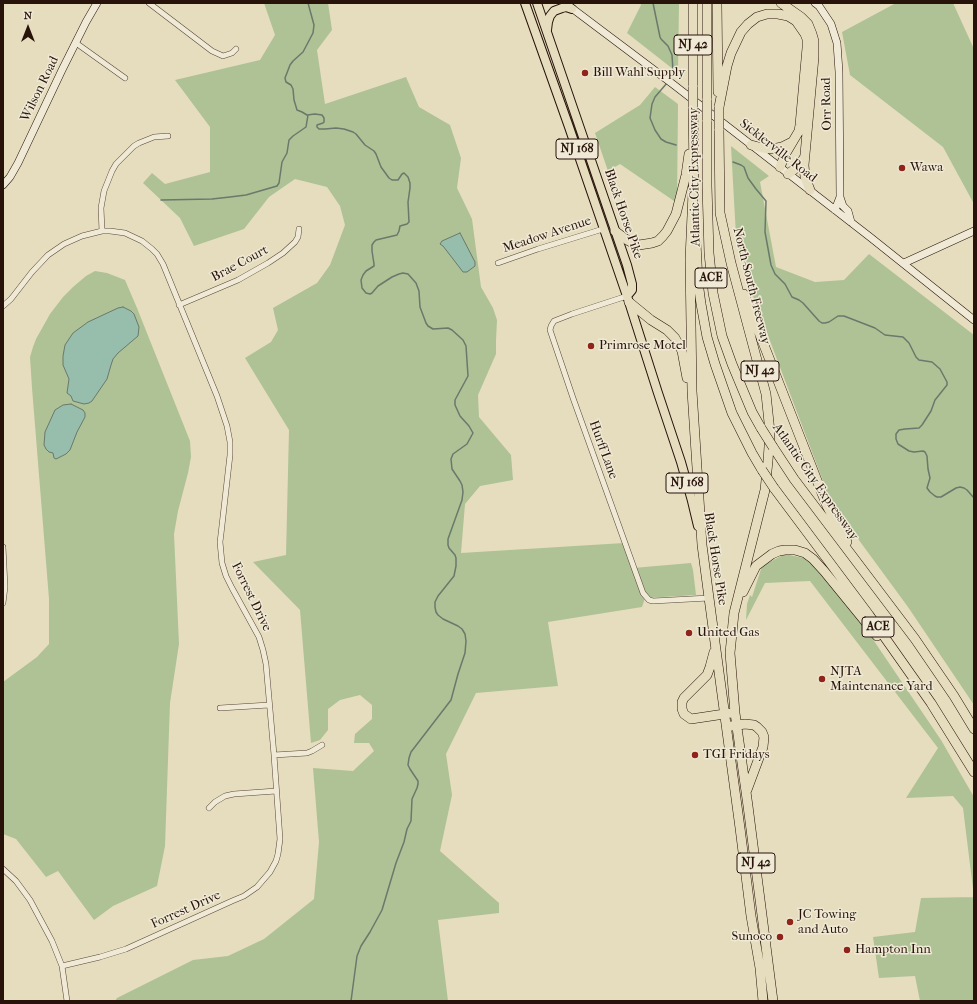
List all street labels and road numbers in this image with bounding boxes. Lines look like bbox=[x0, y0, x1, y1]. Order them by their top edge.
road number: NJ 42 bbox=[674, 35, 712, 55]
street label: Wilson Road bbox=[17, 54, 63, 124]
street label: Orr Road bbox=[819, 77, 835, 131]
street label: Atlantic City Expressway bbox=[686, 107, 704, 247]
street label: Sicklerville Road bbox=[736, 116, 820, 186]
road number: NJ 168 bbox=[556, 139, 598, 159]
street label: Black Horse Pike bbox=[600, 167, 646, 261]
street label: Meadow Avenue bbox=[501, 213, 593, 257]
street label: North-South Freeway bbox=[729, 226, 773, 346]
street label: Brae Court bbox=[209, 243, 271, 285]
road number: ACE bbox=[695, 268, 727, 288]
road number: NJ 42 bbox=[741, 361, 779, 381]
street label: Hurff Lane bbox=[585, 419, 621, 481]
street label: Atlantic City Expressway bbox=[769, 421, 861, 543]
road number: NJ 168 bbox=[666, 473, 708, 493]
street label: Black Horse Pike bbox=[700, 511, 730, 607]
street label: Forrest Drive bbox=[228, 560, 274, 634]
road number: ACE bbox=[862, 617, 894, 637]
road number: NJ 42 bbox=[737, 853, 775, 873]
street label: Forrest Drive bbox=[149, 888, 223, 932]

